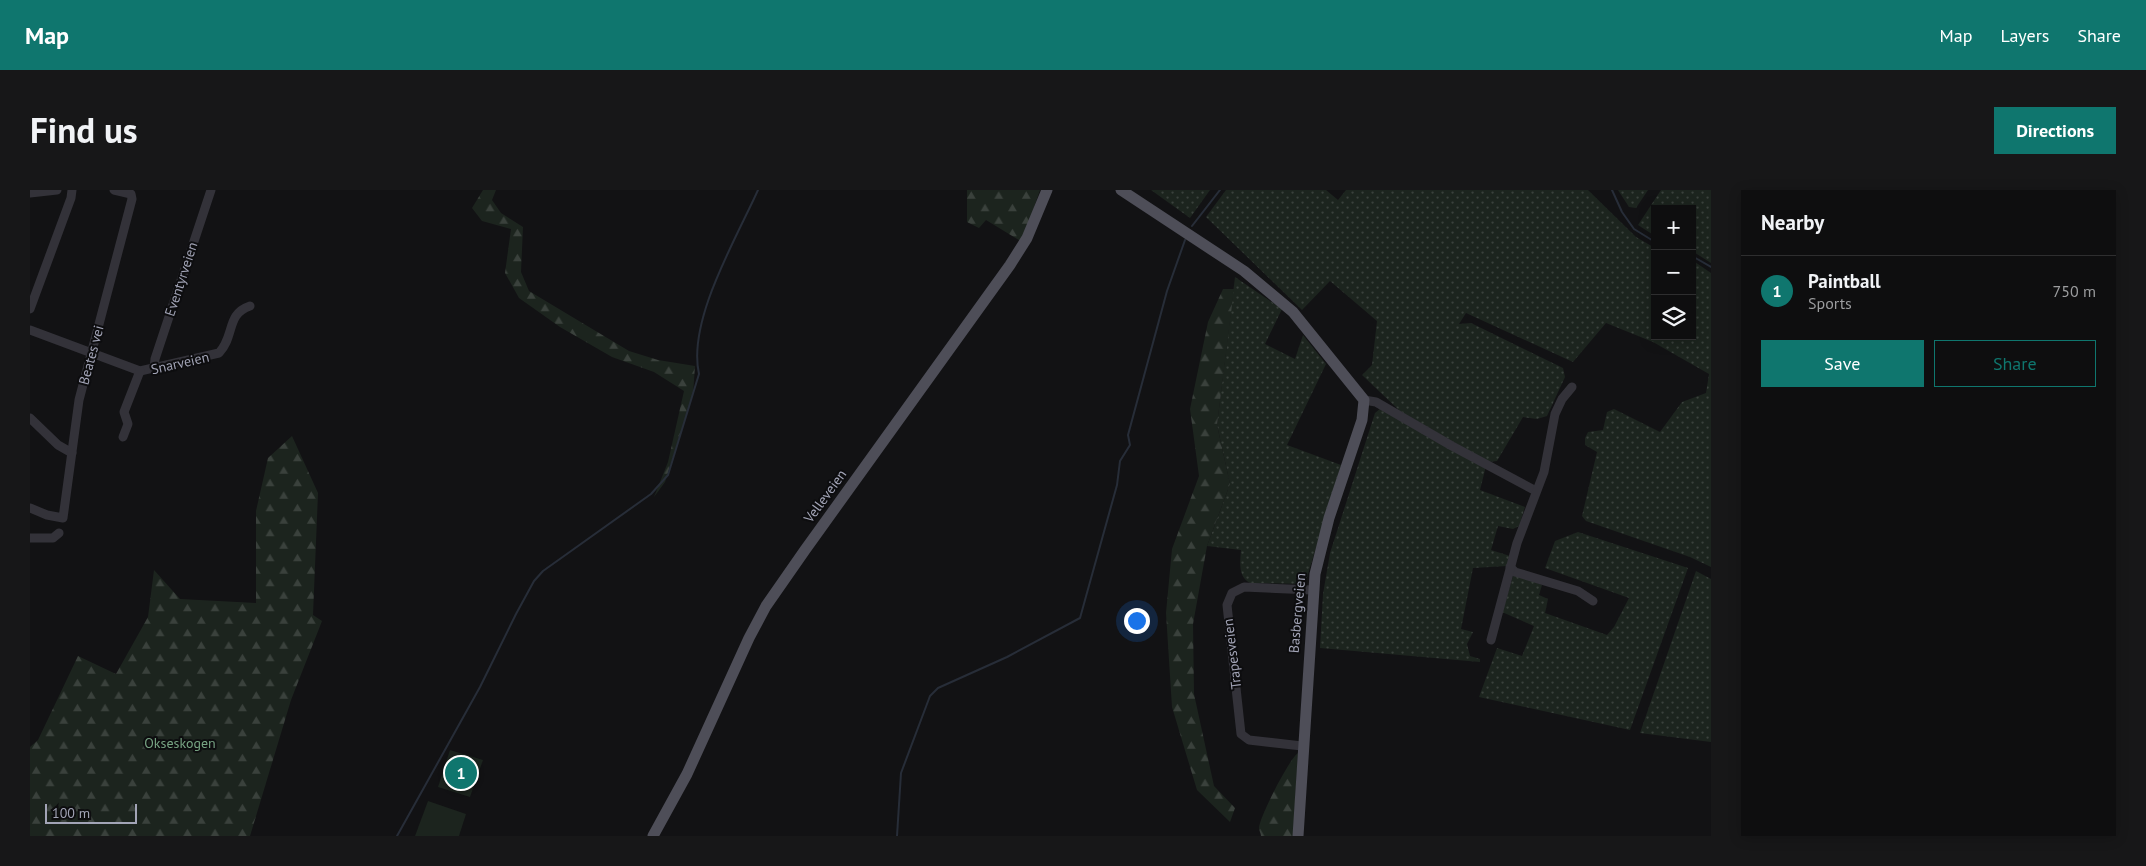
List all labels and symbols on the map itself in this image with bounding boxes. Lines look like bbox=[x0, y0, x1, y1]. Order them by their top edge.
street label: Eventyrveien bbox=[161, 240, 201, 318]
street label: Beates vei bbox=[74, 323, 108, 387]
street label: Snarveien bbox=[149, 348, 211, 378]
street label: Velleveien bbox=[799, 466, 850, 527]
street label: Basbergveien bbox=[1285, 572, 1309, 654]
your location bbox=[1124, 608, 1150, 634]
street label: Trapesveien bbox=[1219, 618, 1245, 690]
park label: Okseskogen bbox=[144, 734, 216, 752]
pin: 1 bbox=[445, 754, 477, 792]
scale bar bbox=[45, 801, 138, 824]

